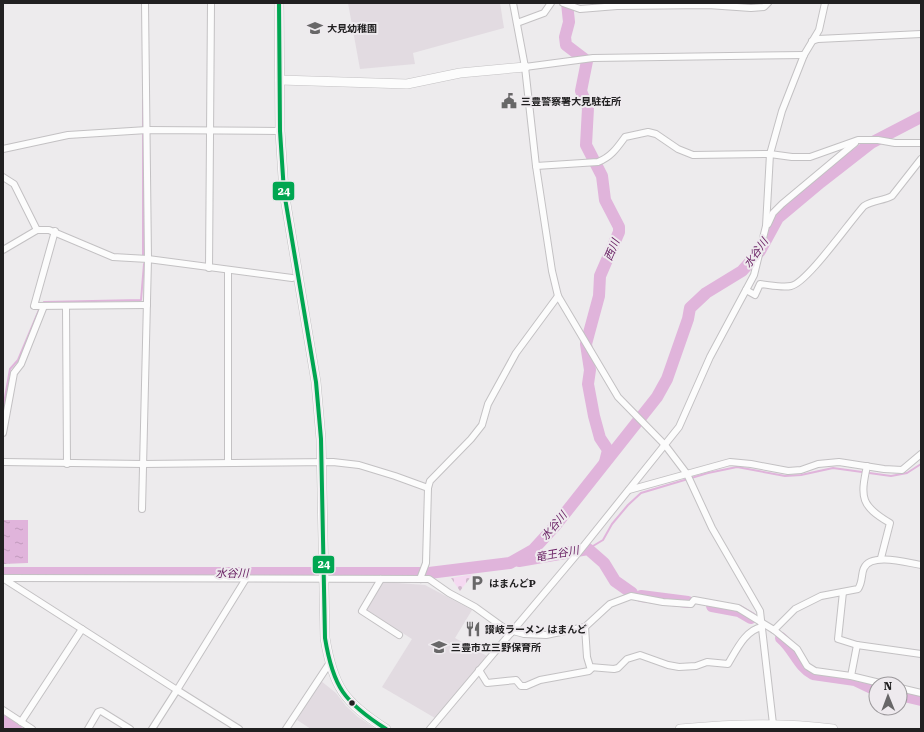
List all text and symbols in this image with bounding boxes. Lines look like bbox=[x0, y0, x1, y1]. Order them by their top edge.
school or university icon: 大見幼稚園 bbox=[306, 19, 324, 37]
place label: 大見幼稚園 bbox=[327, 23, 377, 34]
public building icon: 三豊警察署大見駐在所 bbox=[500, 92, 518, 110]
place label: 三豊警察署大見駐在所 bbox=[521, 96, 621, 107]
line badge: 24 bbox=[272, 181, 295, 201]
text: 24 bbox=[278, 185, 291, 198]
water label: 水谷川 bbox=[741, 235, 772, 270]
water label: 西川 bbox=[602, 236, 623, 263]
water label: 水谷川 bbox=[538, 508, 570, 543]
water label: 竜王谷川 bbox=[534, 544, 581, 564]
line badge: 24 bbox=[312, 555, 335, 574]
text: 24 bbox=[318, 558, 331, 571]
water label: 水谷川 bbox=[216, 567, 249, 580]
parking icon: はまんどP bbox=[468, 574, 486, 592]
place label: はまんどP bbox=[489, 578, 536, 589]
restaurant icon: 讃岐ラーメン はまんど bbox=[464, 620, 482, 638]
place label: 讃岐ラーメン はまんど bbox=[485, 624, 587, 635]
school or university icon: 三豊市立三野保育所 bbox=[430, 638, 448, 656]
place label: 三豊市立三野保育所 bbox=[451, 642, 541, 653]
north arrow bbox=[868, 676, 908, 716]
text: N bbox=[883, 680, 893, 693]
unlabelled marker bbox=[347, 698, 357, 708]

